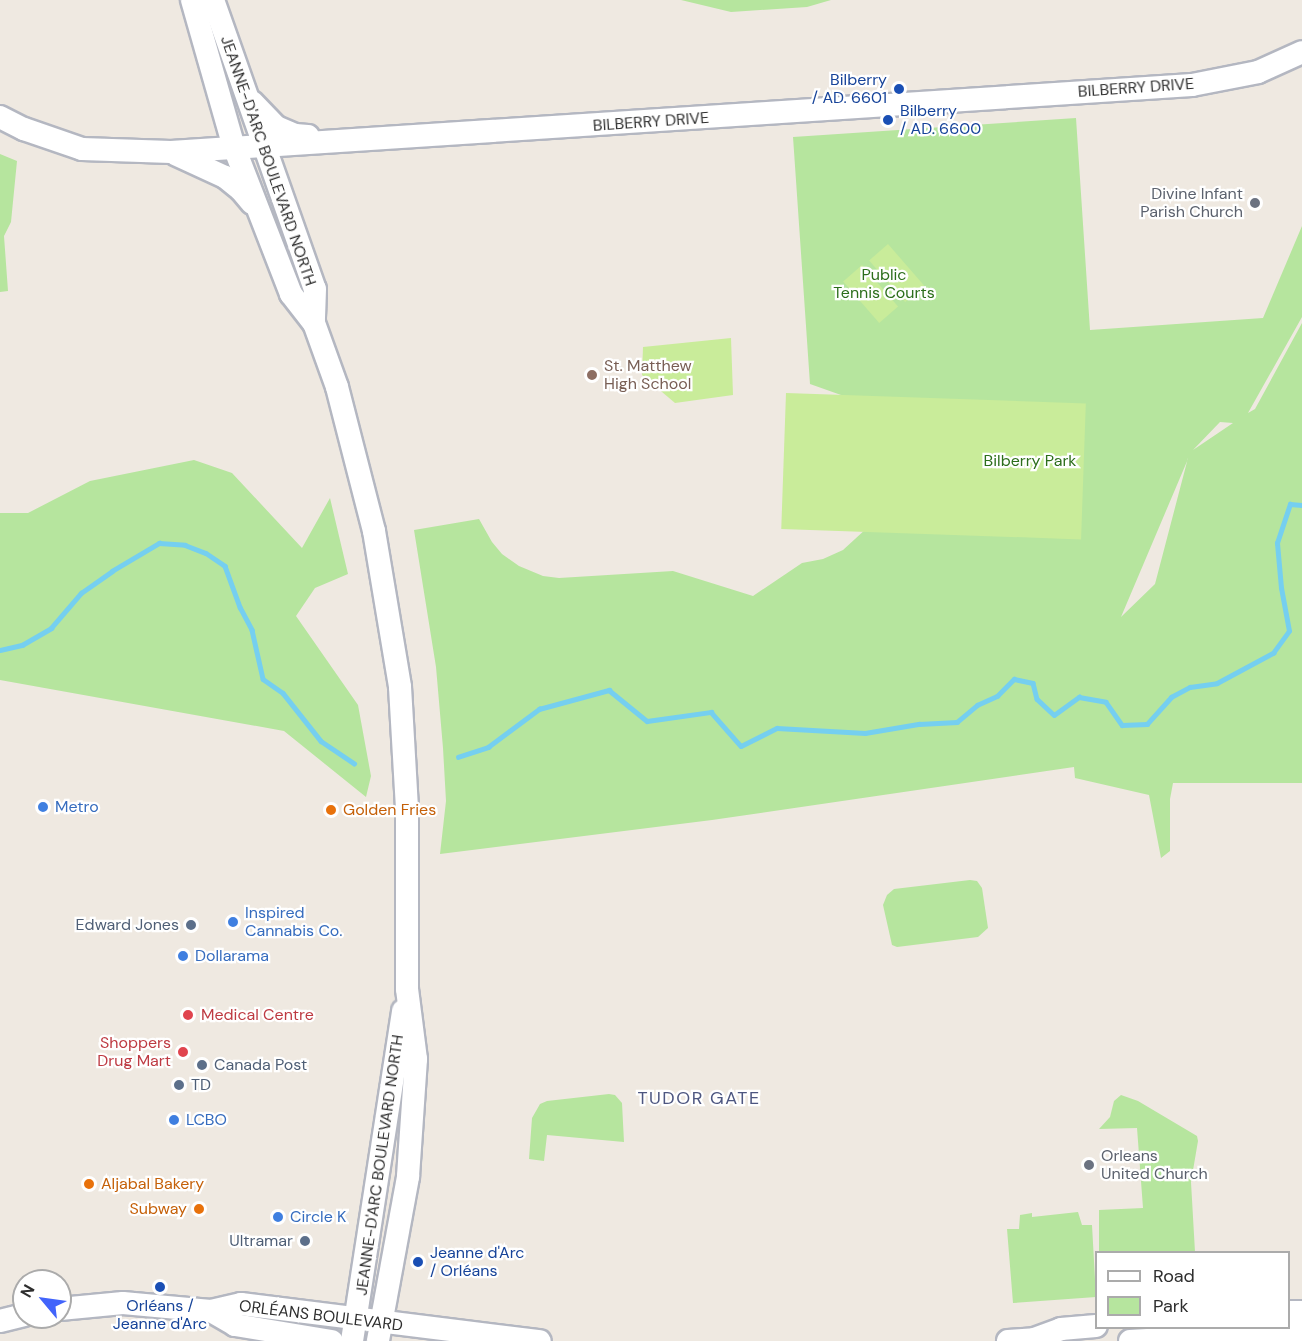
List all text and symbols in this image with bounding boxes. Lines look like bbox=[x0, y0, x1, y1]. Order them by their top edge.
street label: JEANNE-D'ARC BOULEVARD NORTH bbox=[216, 33, 320, 289]
place label: Bilberry / AD. 6601 bbox=[812, 70, 887, 108]
street label: BILBERRY DRIVE bbox=[1077, 74, 1195, 102]
marker: Bilberry / AD. 6601 bbox=[892, 82, 906, 96]
place label: Bilberry / AD. 6600 bbox=[900, 101, 981, 139]
street label: BILBERRY DRIVE bbox=[592, 108, 710, 136]
marker: Bilberry / AD. 6600 bbox=[881, 113, 895, 127]
place label: Divine Infant Parish Church bbox=[1140, 184, 1243, 222]
marker: Divine Infant Parish Church bbox=[1248, 196, 1262, 210]
park label: Public Tennis Courts bbox=[833, 265, 935, 303]
place label: St. Matthew High School bbox=[604, 356, 692, 394]
marker: St. Matthew High School bbox=[585, 368, 599, 382]
park label: Bilberry Park bbox=[984, 451, 1076, 471]
place label: Metro bbox=[55, 797, 99, 817]
marker: Metro bbox=[36, 800, 50, 814]
place label: Golden Fries bbox=[343, 800, 436, 820]
marker: Golden Fries bbox=[324, 803, 338, 817]
place label: Inspired Cannabis Co. bbox=[245, 903, 343, 941]
place label: Edward Jones bbox=[76, 915, 179, 935]
marker: Inspired Cannabis Co. bbox=[226, 915, 240, 929]
marker: Edward Jones bbox=[184, 918, 198, 932]
place label: Dollarama bbox=[195, 946, 269, 966]
marker: Dollarama bbox=[176, 949, 190, 963]
place label: Medical Centre bbox=[201, 1005, 314, 1025]
marker: Medical Centre bbox=[179, 1006, 197, 1024]
place label: Shoppers Drug Mart bbox=[97, 1033, 171, 1071]
street label: JEANNE-D'ARC BOULEVARD NORTH bbox=[352, 1033, 408, 1297]
marker: Shoppers Drug Mart bbox=[176, 1045, 190, 1059]
place label: Canada Post bbox=[214, 1055, 307, 1075]
marker: Canada Post bbox=[195, 1058, 209, 1072]
place label: TD bbox=[191, 1075, 211, 1095]
marker: TD bbox=[172, 1078, 186, 1092]
district label: TUDOR GATE bbox=[637, 1087, 761, 1109]
place label: LCBO bbox=[186, 1110, 227, 1130]
marker: LCBO bbox=[167, 1113, 181, 1127]
place label: Orleans United Church bbox=[1101, 1146, 1208, 1184]
marker: Orleans United Church bbox=[1082, 1158, 1096, 1172]
place label: Aljabal Bakery bbox=[101, 1174, 204, 1194]
marker: Aljabal Bakery bbox=[82, 1177, 96, 1191]
place label: Subway bbox=[130, 1199, 187, 1219]
marker: Subway bbox=[192, 1202, 206, 1216]
place label: Circle K bbox=[290, 1207, 346, 1227]
marker: Circle K bbox=[271, 1210, 285, 1224]
place label: Ultramar bbox=[229, 1231, 293, 1251]
marker: Ultramar bbox=[298, 1234, 312, 1248]
place label: Jeanne d'Arc / Orléans bbox=[430, 1243, 525, 1281]
legend bbox=[1095, 1251, 1290, 1329]
marker: Jeanne d'Arc / Orléans bbox=[411, 1255, 425, 1269]
text: Road bbox=[1153, 1264, 1195, 1288]
north arrow bbox=[12, 1269, 72, 1329]
marker: Orléans / Jeanne d'Arc bbox=[153, 1280, 167, 1294]
text: N bbox=[16, 1281, 40, 1301]
text: Park bbox=[1153, 1294, 1189, 1318]
place label: Orléans / Jeanne d'Arc bbox=[113, 1296, 207, 1334]
street label: ORLÉANS BOULEVARD bbox=[238, 1296, 404, 1336]

